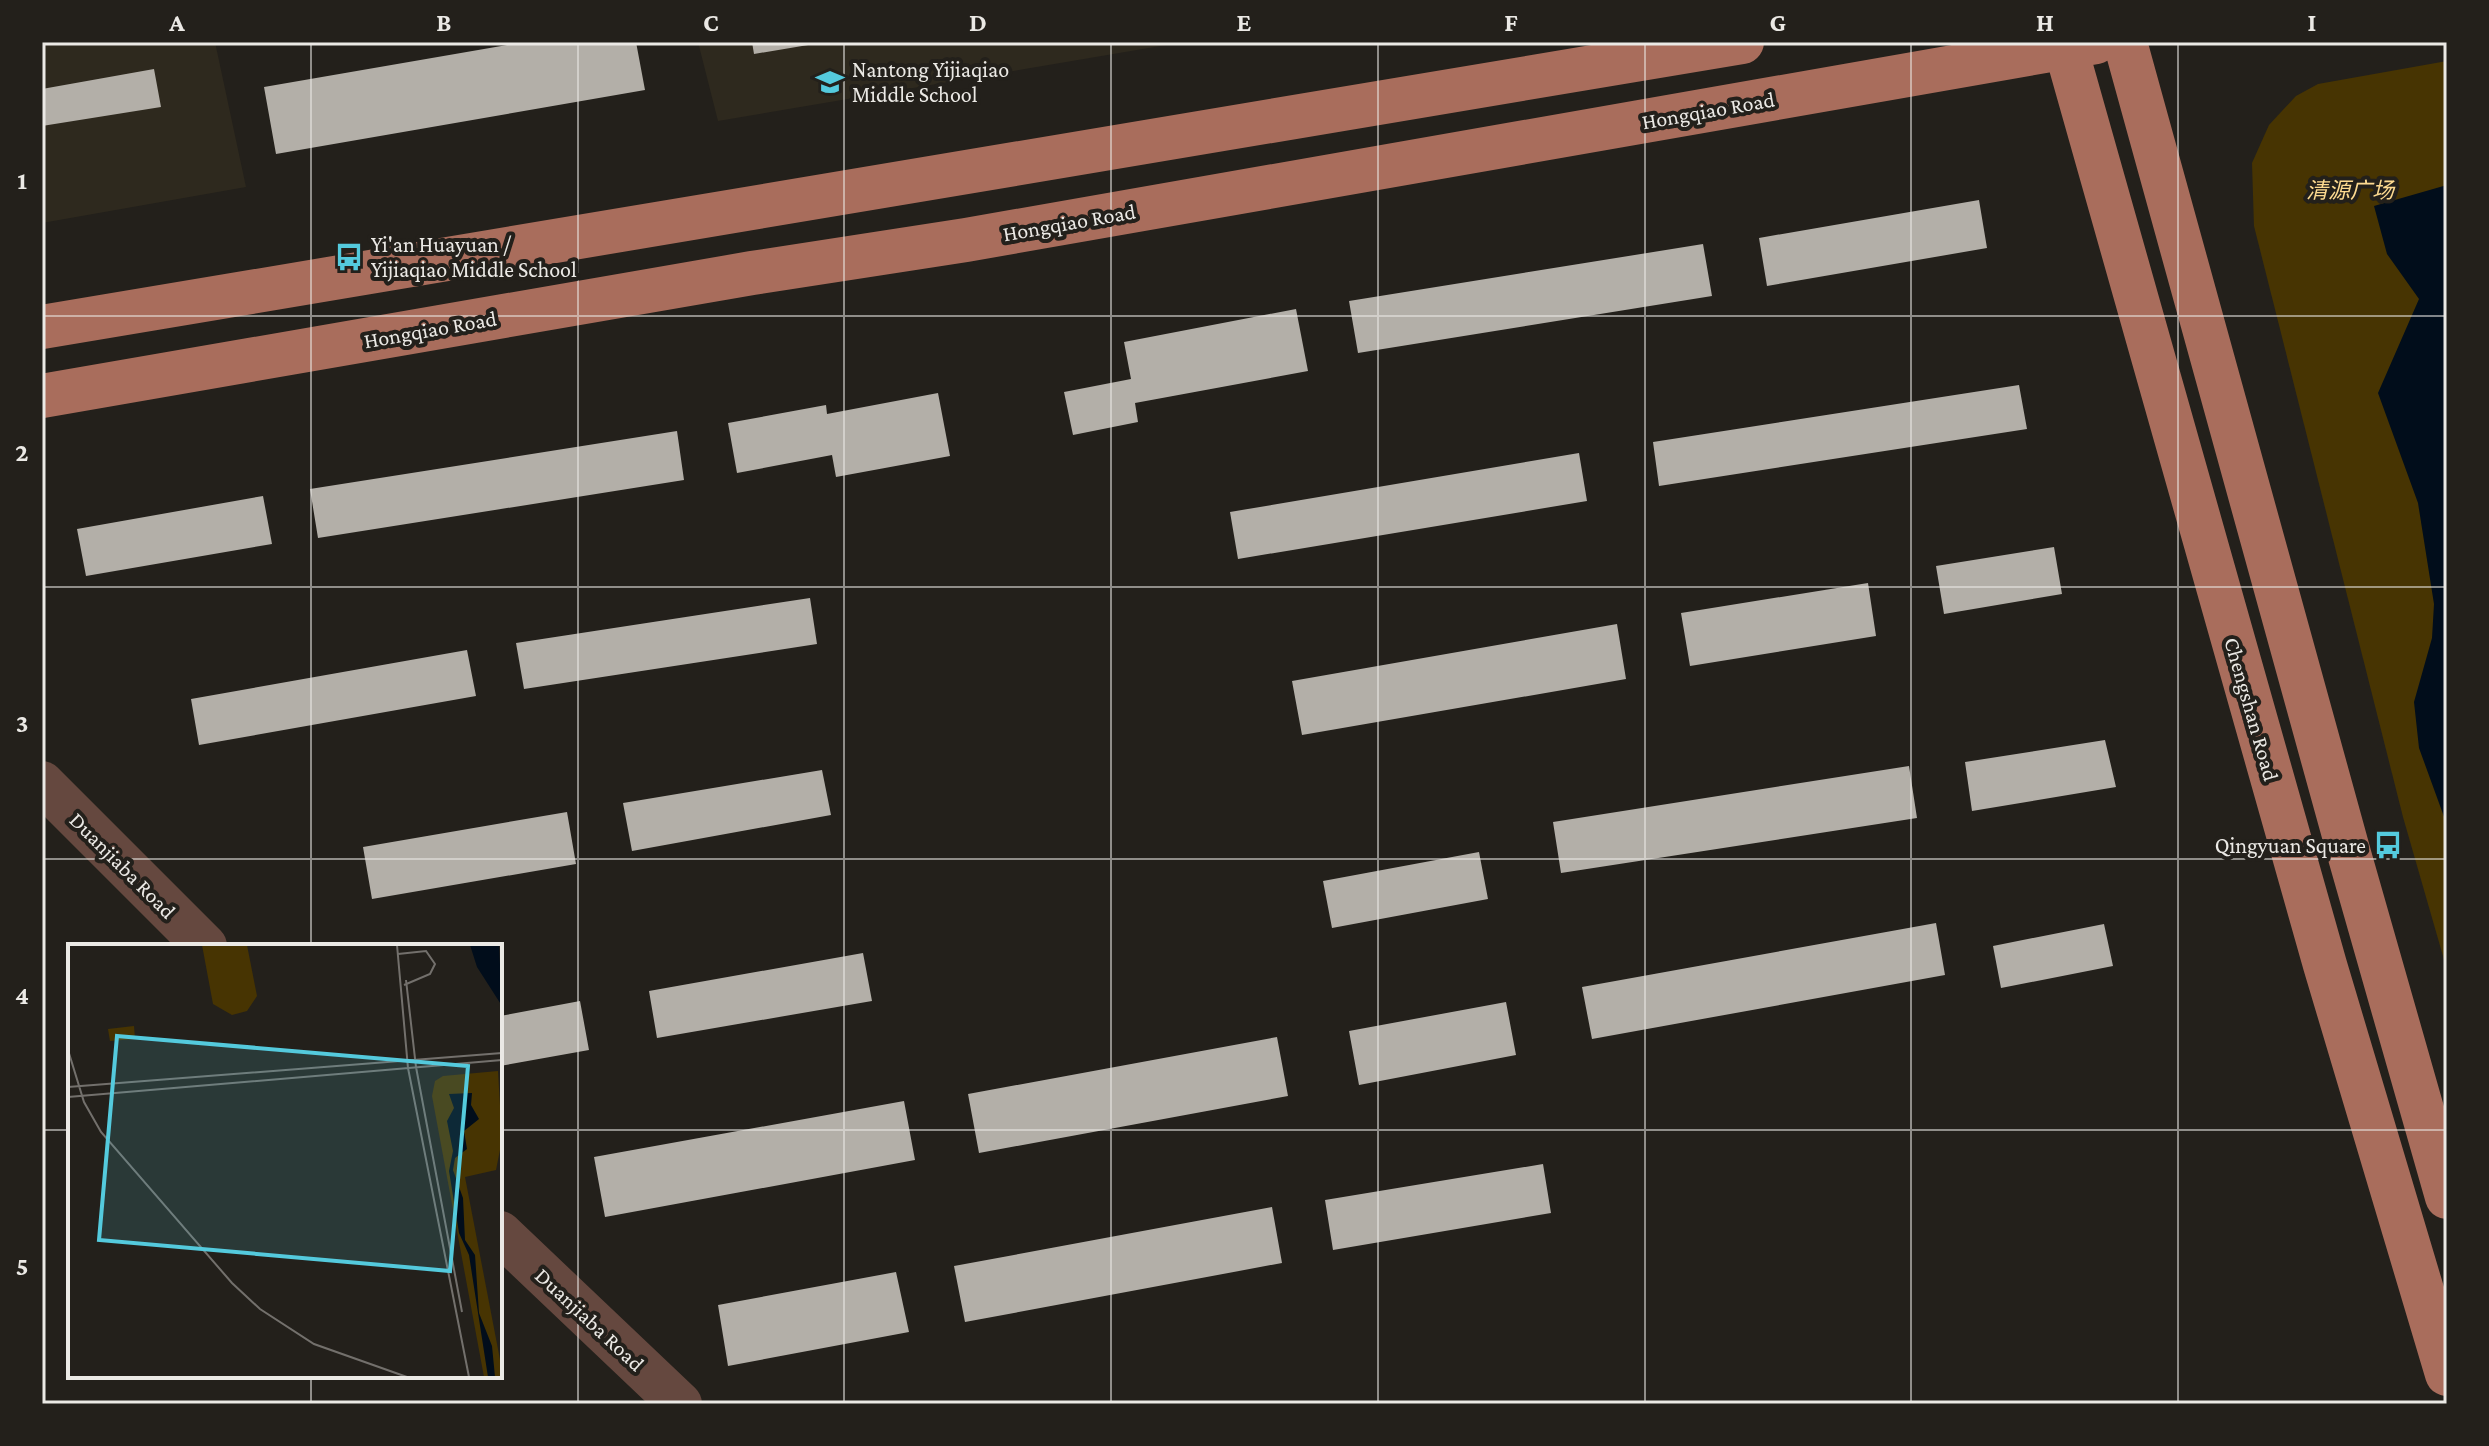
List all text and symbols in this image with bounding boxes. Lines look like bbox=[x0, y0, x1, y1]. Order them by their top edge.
text: A bbox=[168, 8, 185, 37]
text: B bbox=[436, 8, 452, 37]
text: C bbox=[703, 8, 719, 37]
text: D bbox=[969, 8, 987, 37]
text: E bbox=[1237, 8, 1252, 37]
text: F bbox=[1504, 8, 1518, 37]
text: G bbox=[1770, 8, 1786, 37]
text: H bbox=[2036, 8, 2054, 37]
text: I bbox=[2308, 8, 2316, 37]
place label: Nantong Yijiaqiao Middle School bbox=[852, 57, 1009, 107]
school or university icon: Nantong Yijiaqiao Middle School bbox=[815, 67, 845, 97]
street label: Hongqiao Road bbox=[1640, 86, 1777, 134]
text: 1 bbox=[17, 166, 27, 195]
park label: 清源广场 bbox=[2306, 178, 2396, 203]
street label: Hongqiao Road bbox=[1001, 198, 1138, 246]
place label: Yi'an Huayuan / Yijiaqiao Middle School bbox=[371, 232, 577, 282]
bus stop icon: Yi'an Huayuan / Yijiaqiao Middle School bbox=[334, 242, 364, 272]
street label: Hongqiao Road bbox=[362, 305, 499, 353]
text: 2 bbox=[15, 438, 29, 467]
street label: Chengshan Road bbox=[2219, 635, 2284, 784]
text: 3 bbox=[16, 709, 28, 738]
street label: Duanjiaba Road bbox=[64, 807, 181, 924]
bus stop icon: Qingyuan Square bbox=[2373, 830, 2403, 860]
place label: Qingyuan Square bbox=[2215, 833, 2366, 858]
inset map bbox=[68, 944, 502, 1378]
text: 4 bbox=[15, 981, 29, 1010]
text: 5 bbox=[16, 1252, 28, 1281]
street label: Duanjiaba Road bbox=[530, 1263, 650, 1377]

